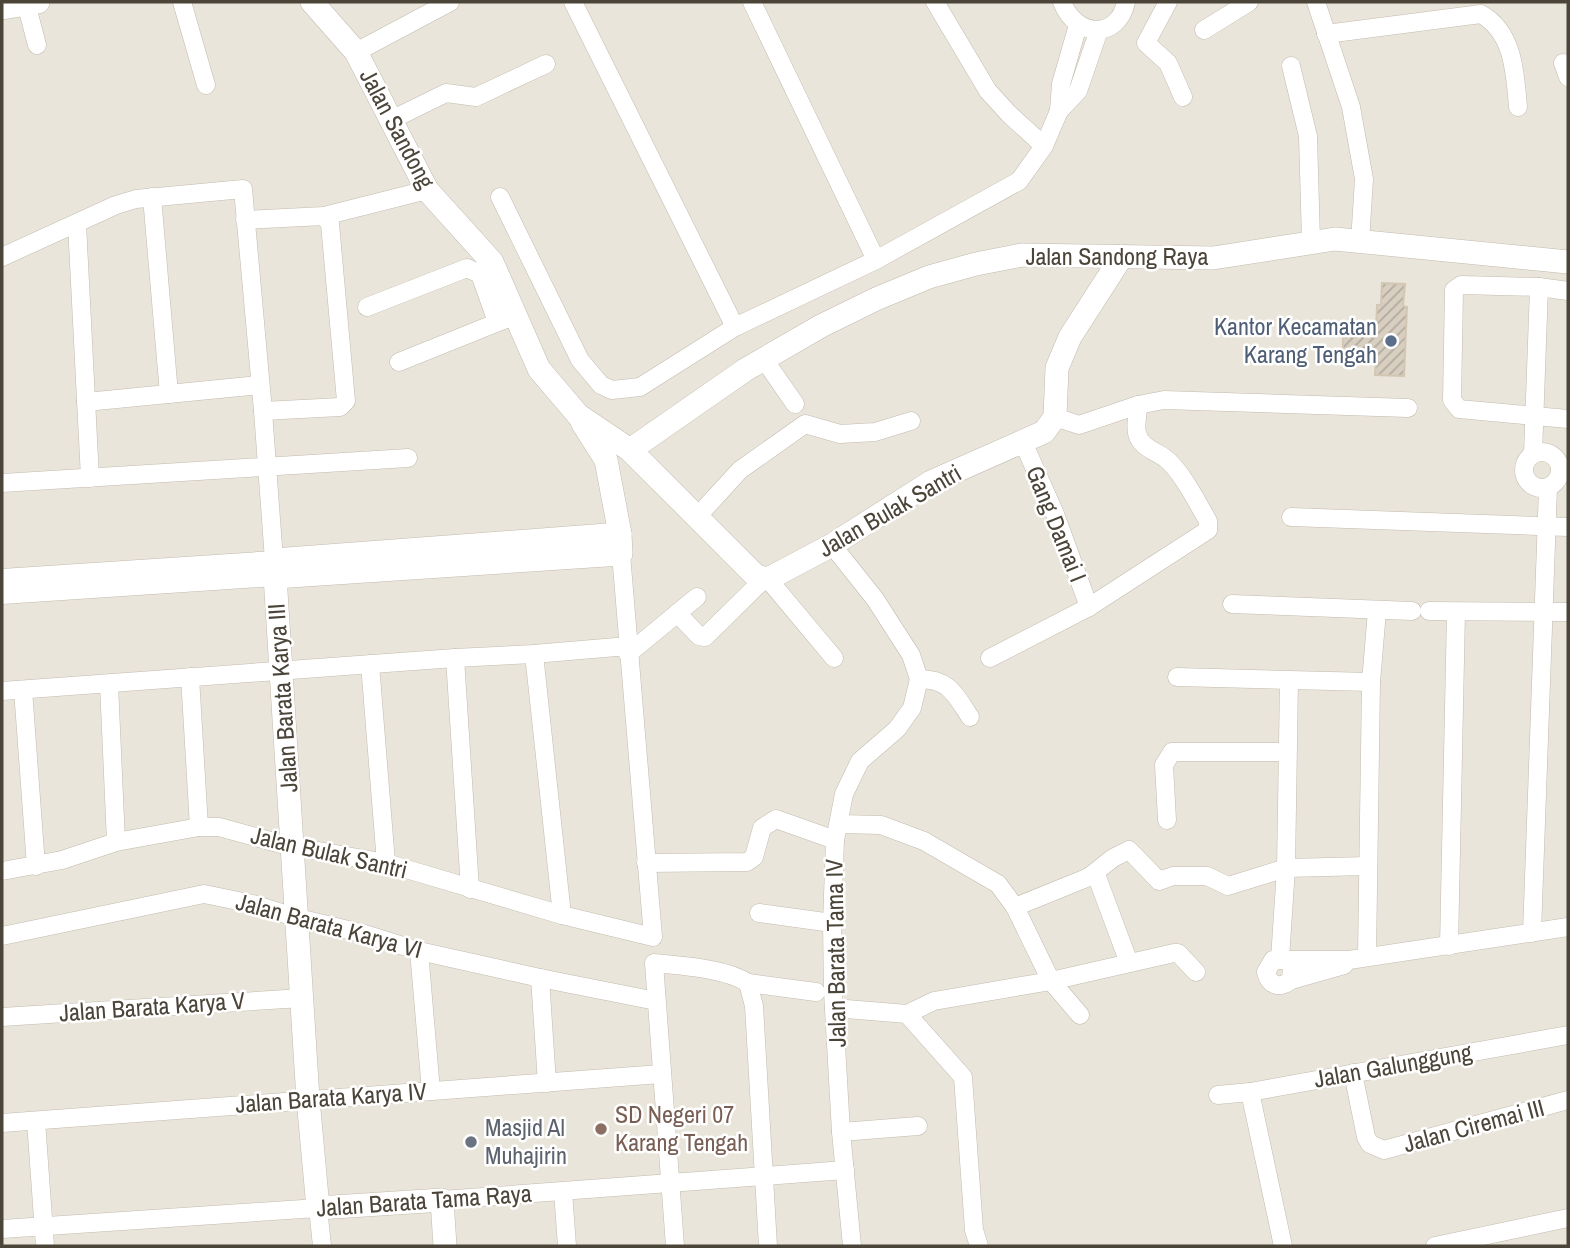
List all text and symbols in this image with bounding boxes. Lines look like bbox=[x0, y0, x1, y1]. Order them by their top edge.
street label: Jalan Sandong bbox=[353, 63, 443, 194]
street label: Jalan Sandong Raya bbox=[1026, 240, 1208, 272]
place label: Kantor Kecamatan Karang Tengah bbox=[1214, 310, 1377, 370]
marker: Kantor Kecamatan Karang Tengah bbox=[1383, 333, 1399, 349]
street label: Jalan Bulak Santri bbox=[812, 456, 967, 564]
street label: Gang Damai I bbox=[1019, 461, 1095, 586]
street label: Jalan Barata Karya III bbox=[259, 603, 305, 794]
street label: Jalan Bulak Santri bbox=[248, 818, 411, 886]
street label: Jalan Barata Tama IV bbox=[817, 859, 853, 1047]
street label: Jalan Barata Karya VI bbox=[233, 885, 426, 965]
street label: Jalan Barata Karya V bbox=[58, 984, 246, 1028]
street label: Jalan Galunggung bbox=[1311, 1035, 1474, 1095]
street label: Jalan Barata Karya IV bbox=[234, 1074, 428, 1120]
street label: Jalan Ciremai III bbox=[1400, 1091, 1548, 1159]
place label: SD Negeri 07 Karang Tengah bbox=[615, 1098, 748, 1158]
place label: Masjid Al Muhajirin bbox=[485, 1111, 567, 1171]
marker: SD Negeri 07 Karang Tengah bbox=[593, 1121, 609, 1137]
marker: Masjid Al Muhajirin bbox=[463, 1134, 479, 1150]
street label: Jalan Barata Tama Raya bbox=[315, 1177, 533, 1223]

